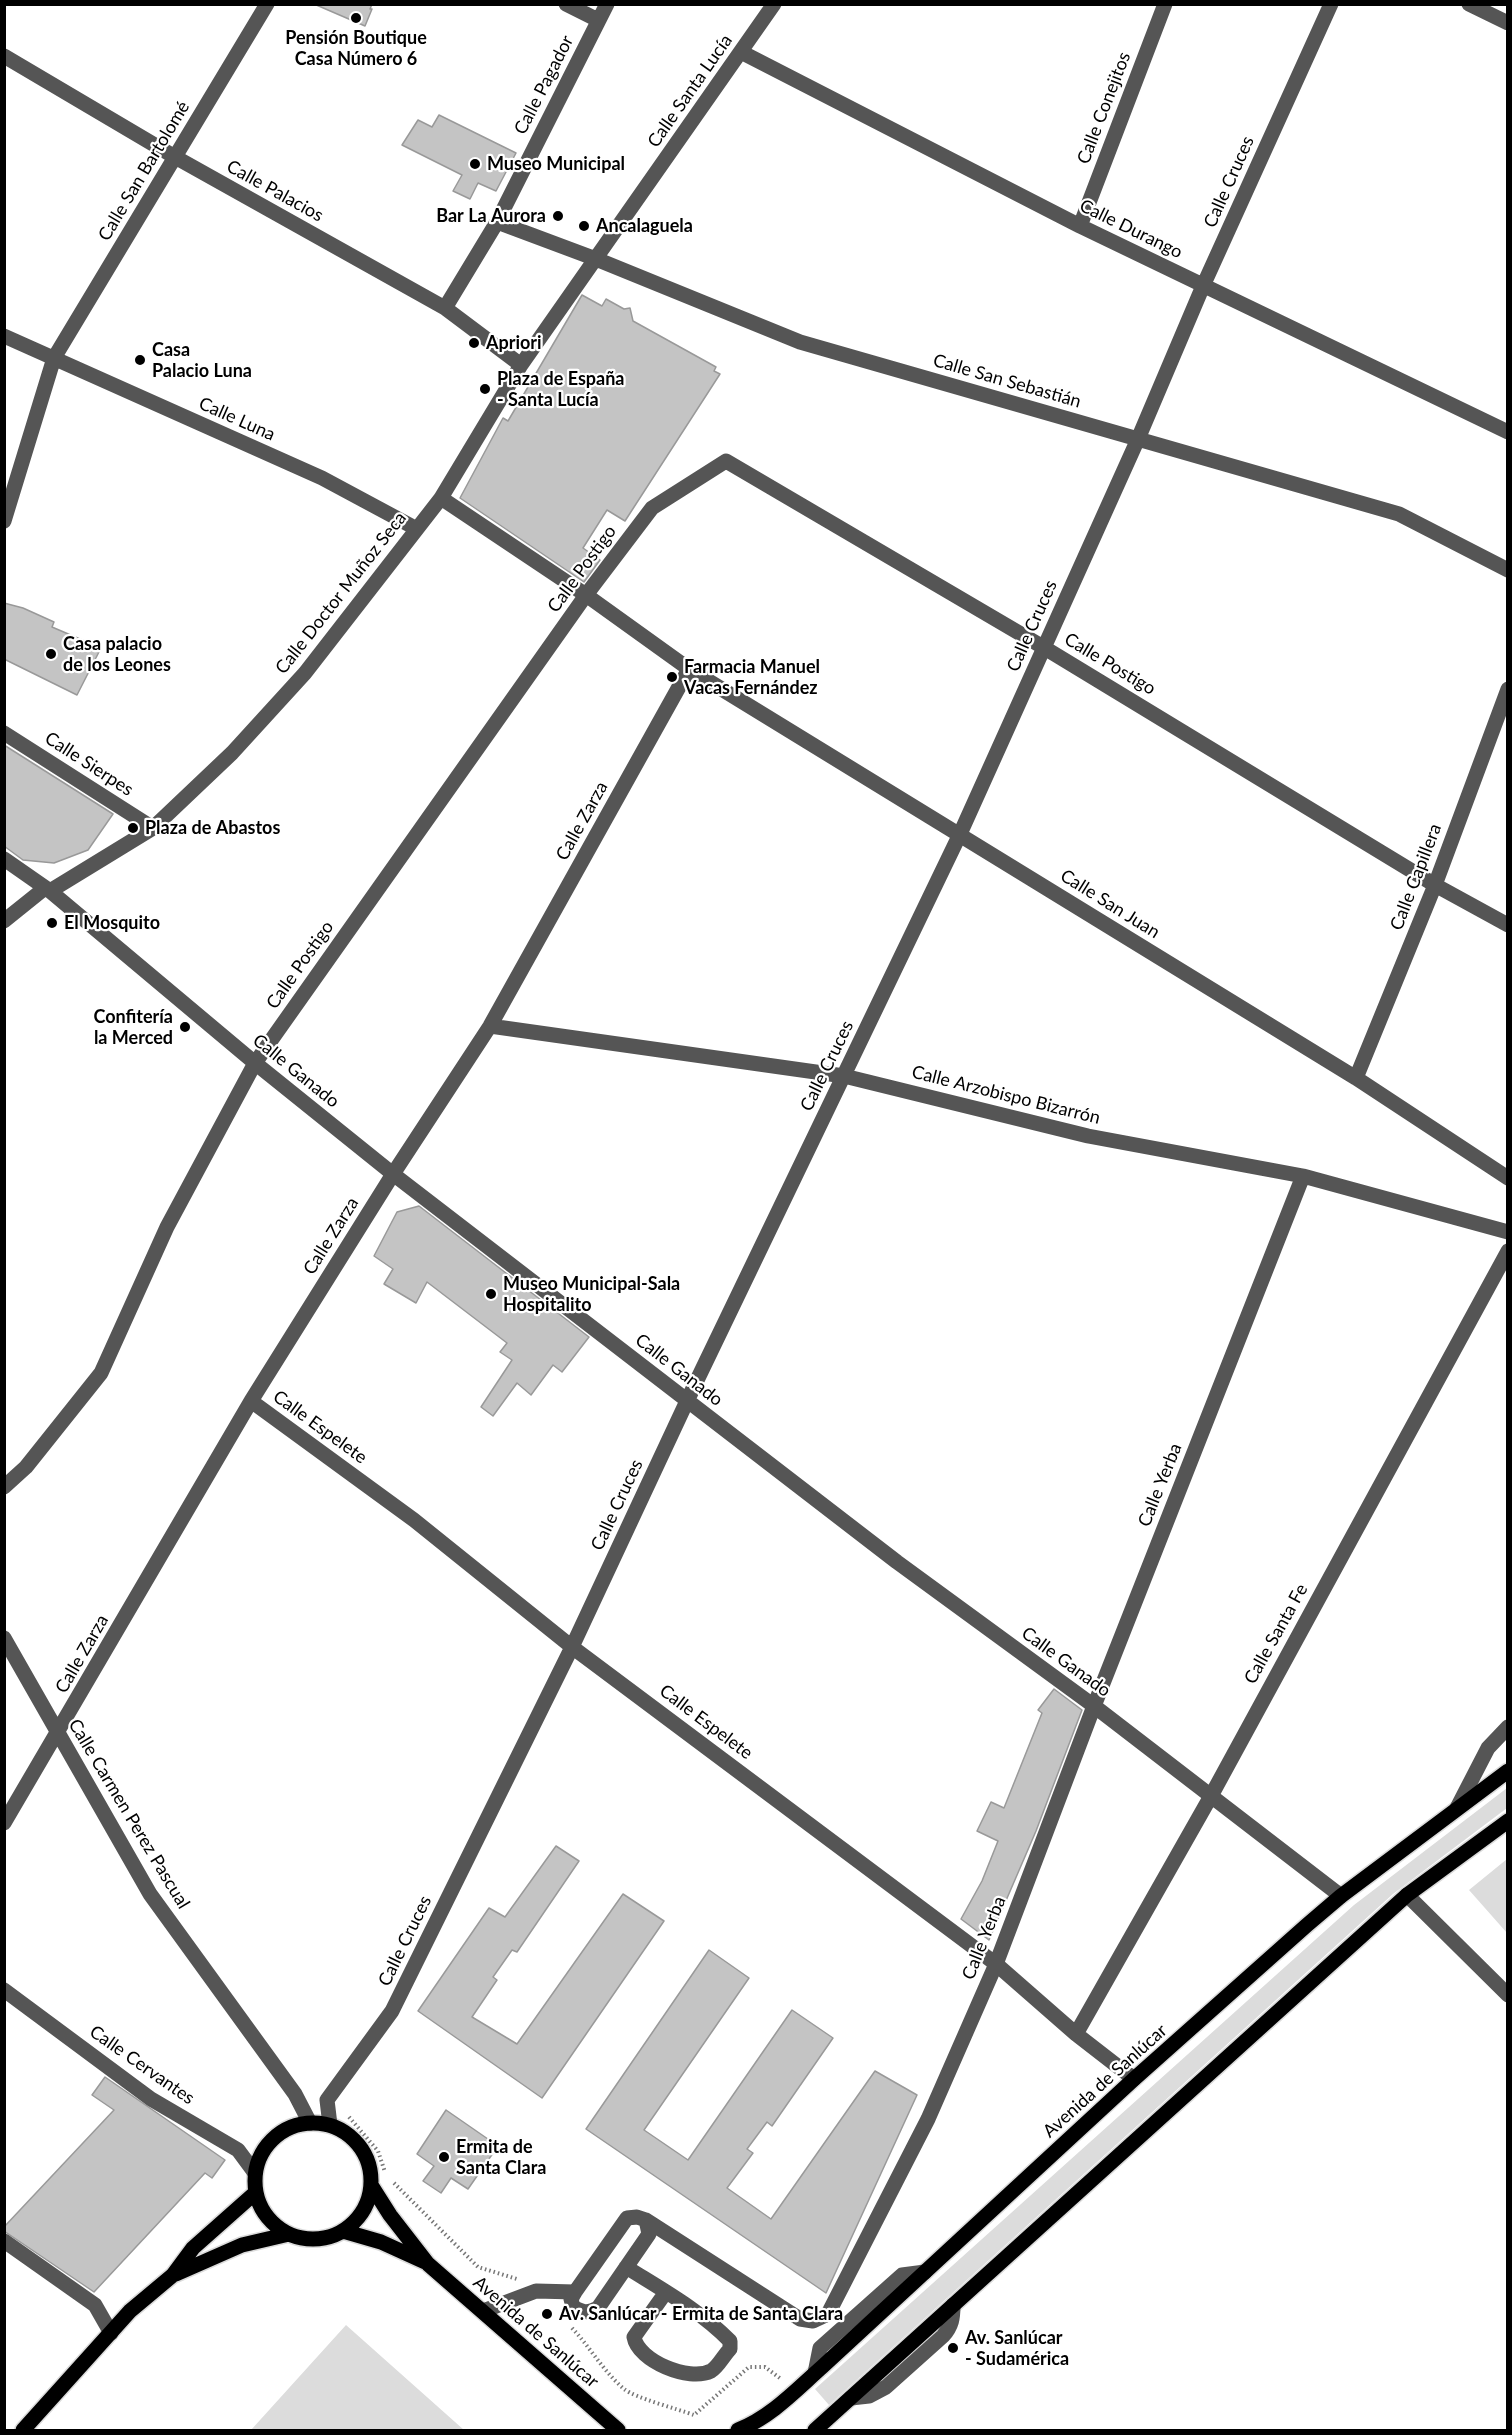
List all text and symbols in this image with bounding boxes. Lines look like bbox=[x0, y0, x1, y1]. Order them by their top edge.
marker: Pensión Boutique Casa Número 6 bbox=[349, 11, 363, 25]
place label: Pensión Boutique Casa Número 6 bbox=[285, 27, 427, 70]
street label: Calle Santa Lucía bbox=[643, 30, 737, 152]
street label: Calle Pagador bbox=[510, 32, 578, 138]
street label: Calle Conejitos bbox=[1073, 49, 1135, 167]
street label: Calle San Bartolomé bbox=[94, 97, 194, 245]
street label: Calle Cruces bbox=[1199, 133, 1259, 231]
place label: Museo Municipal bbox=[487, 153, 625, 175]
street label: Calle Palacios bbox=[223, 156, 327, 226]
marker: Museo Municipal bbox=[468, 157, 482, 171]
street label: Calle Durango bbox=[1076, 195, 1186, 263]
place label: Bar La Aurora bbox=[436, 205, 546, 227]
marker: Bar La Aurora bbox=[551, 209, 565, 223]
place label: Ancalaguela bbox=[596, 215, 693, 237]
marker: Ancalaguela bbox=[577, 219, 591, 233]
place label: Apriori bbox=[486, 332, 542, 354]
marker: Apriori bbox=[467, 336, 481, 350]
place label: Casa Palacio Luna bbox=[152, 339, 252, 382]
street label: Calle San Sebastián bbox=[931, 350, 1083, 412]
marker: Casa Palacio Luna bbox=[133, 353, 147, 367]
place label: Plaza de España - Santa Lucía bbox=[497, 368, 624, 410]
marker: Plaza de España - Santa Lucía bbox=[478, 382, 492, 396]
street label: Calle Luna bbox=[195, 393, 279, 445]
street label: Calle Doctor Muñoz Seca bbox=[271, 508, 411, 678]
street label: Calle Postigo bbox=[543, 521, 621, 617]
street label: Calle Cruces bbox=[1002, 577, 1062, 675]
street label: Calle Postigo bbox=[1061, 628, 1159, 700]
place label: Casa palacio de los Leones bbox=[63, 633, 171, 676]
marker: Casa palacio de los Leones bbox=[44, 647, 58, 661]
place label: Farmacia Manuel Vacas Fernández bbox=[684, 656, 820, 698]
marker: Farmacia Manuel Vacas Fernández bbox=[665, 670, 679, 684]
street label: Calle Sierpes bbox=[41, 727, 137, 801]
street label: Calle Zarza bbox=[551, 778, 613, 864]
place label: Plaza de Abastos bbox=[145, 817, 280, 839]
marker: Plaza de Abastos bbox=[126, 821, 140, 835]
street label: Calle Capillera bbox=[1386, 821, 1446, 933]
street label: Calle San Juan bbox=[1056, 865, 1164, 943]
place label: El Mosquito bbox=[64, 912, 160, 934]
marker: El Mosquito bbox=[45, 916, 59, 930]
street label: Calle Postigo bbox=[262, 917, 338, 1013]
place label: Confitería la Merced bbox=[93, 1006, 173, 1048]
street label: Calle Cruces bbox=[796, 1017, 858, 1115]
marker: Confitería la Merced bbox=[178, 1020, 192, 1034]
street label: Calle Ganado bbox=[248, 1030, 344, 1112]
street label: Calle Arzobispo Bizarrón bbox=[910, 1061, 1102, 1129]
street label: Calle Zarza bbox=[299, 1193, 363, 1279]
place label: Museo Municipal-Sala Hospitalito bbox=[503, 1273, 680, 1316]
marker: Museo Municipal-Sala Hospitalito bbox=[484, 1287, 498, 1301]
street label: Calle Ganado bbox=[631, 1329, 727, 1411]
street label: Calle Espelete bbox=[269, 1386, 371, 1468]
street label: Calle Yerba bbox=[1134, 1440, 1186, 1530]
street label: Calle Cruces bbox=[587, 1456, 647, 1554]
street label: Calle Santa Fe bbox=[1240, 1580, 1312, 1688]
street label: Calle Zarza bbox=[51, 1611, 113, 1697]
street label: Calle Ganado bbox=[1017, 1622, 1115, 1702]
street label: Calle Espelete bbox=[655, 1680, 757, 1764]
street label: Calle Carmen Perez Pascual bbox=[64, 1715, 194, 1913]
street label: Calle Cruces bbox=[374, 1892, 436, 1990]
street label: Calle Yerba bbox=[958, 1893, 1010, 1983]
street label: Avenida de Sanlúcar bbox=[1039, 2020, 1171, 2142]
street label: Calle Cervantes bbox=[85, 2021, 199, 2109]
place label: Ermita de Santa Clara bbox=[456, 2136, 546, 2178]
marker: Ermita de Santa Clara bbox=[437, 2150, 451, 2164]
street label: Avenida de Sanlúcar bbox=[469, 2272, 603, 2392]
place label: Av. Sanlúcar - Ermita de Santa Clara bbox=[559, 2303, 843, 2325]
marker: Av. Sanlúcar - Ermita de Santa Clara bbox=[540, 2307, 554, 2321]
place label: Av. Sanlúcar - Sudamérica bbox=[965, 2327, 1069, 2370]
marker: Av. Sanlúcar - Sudamérica bbox=[946, 2341, 960, 2355]

